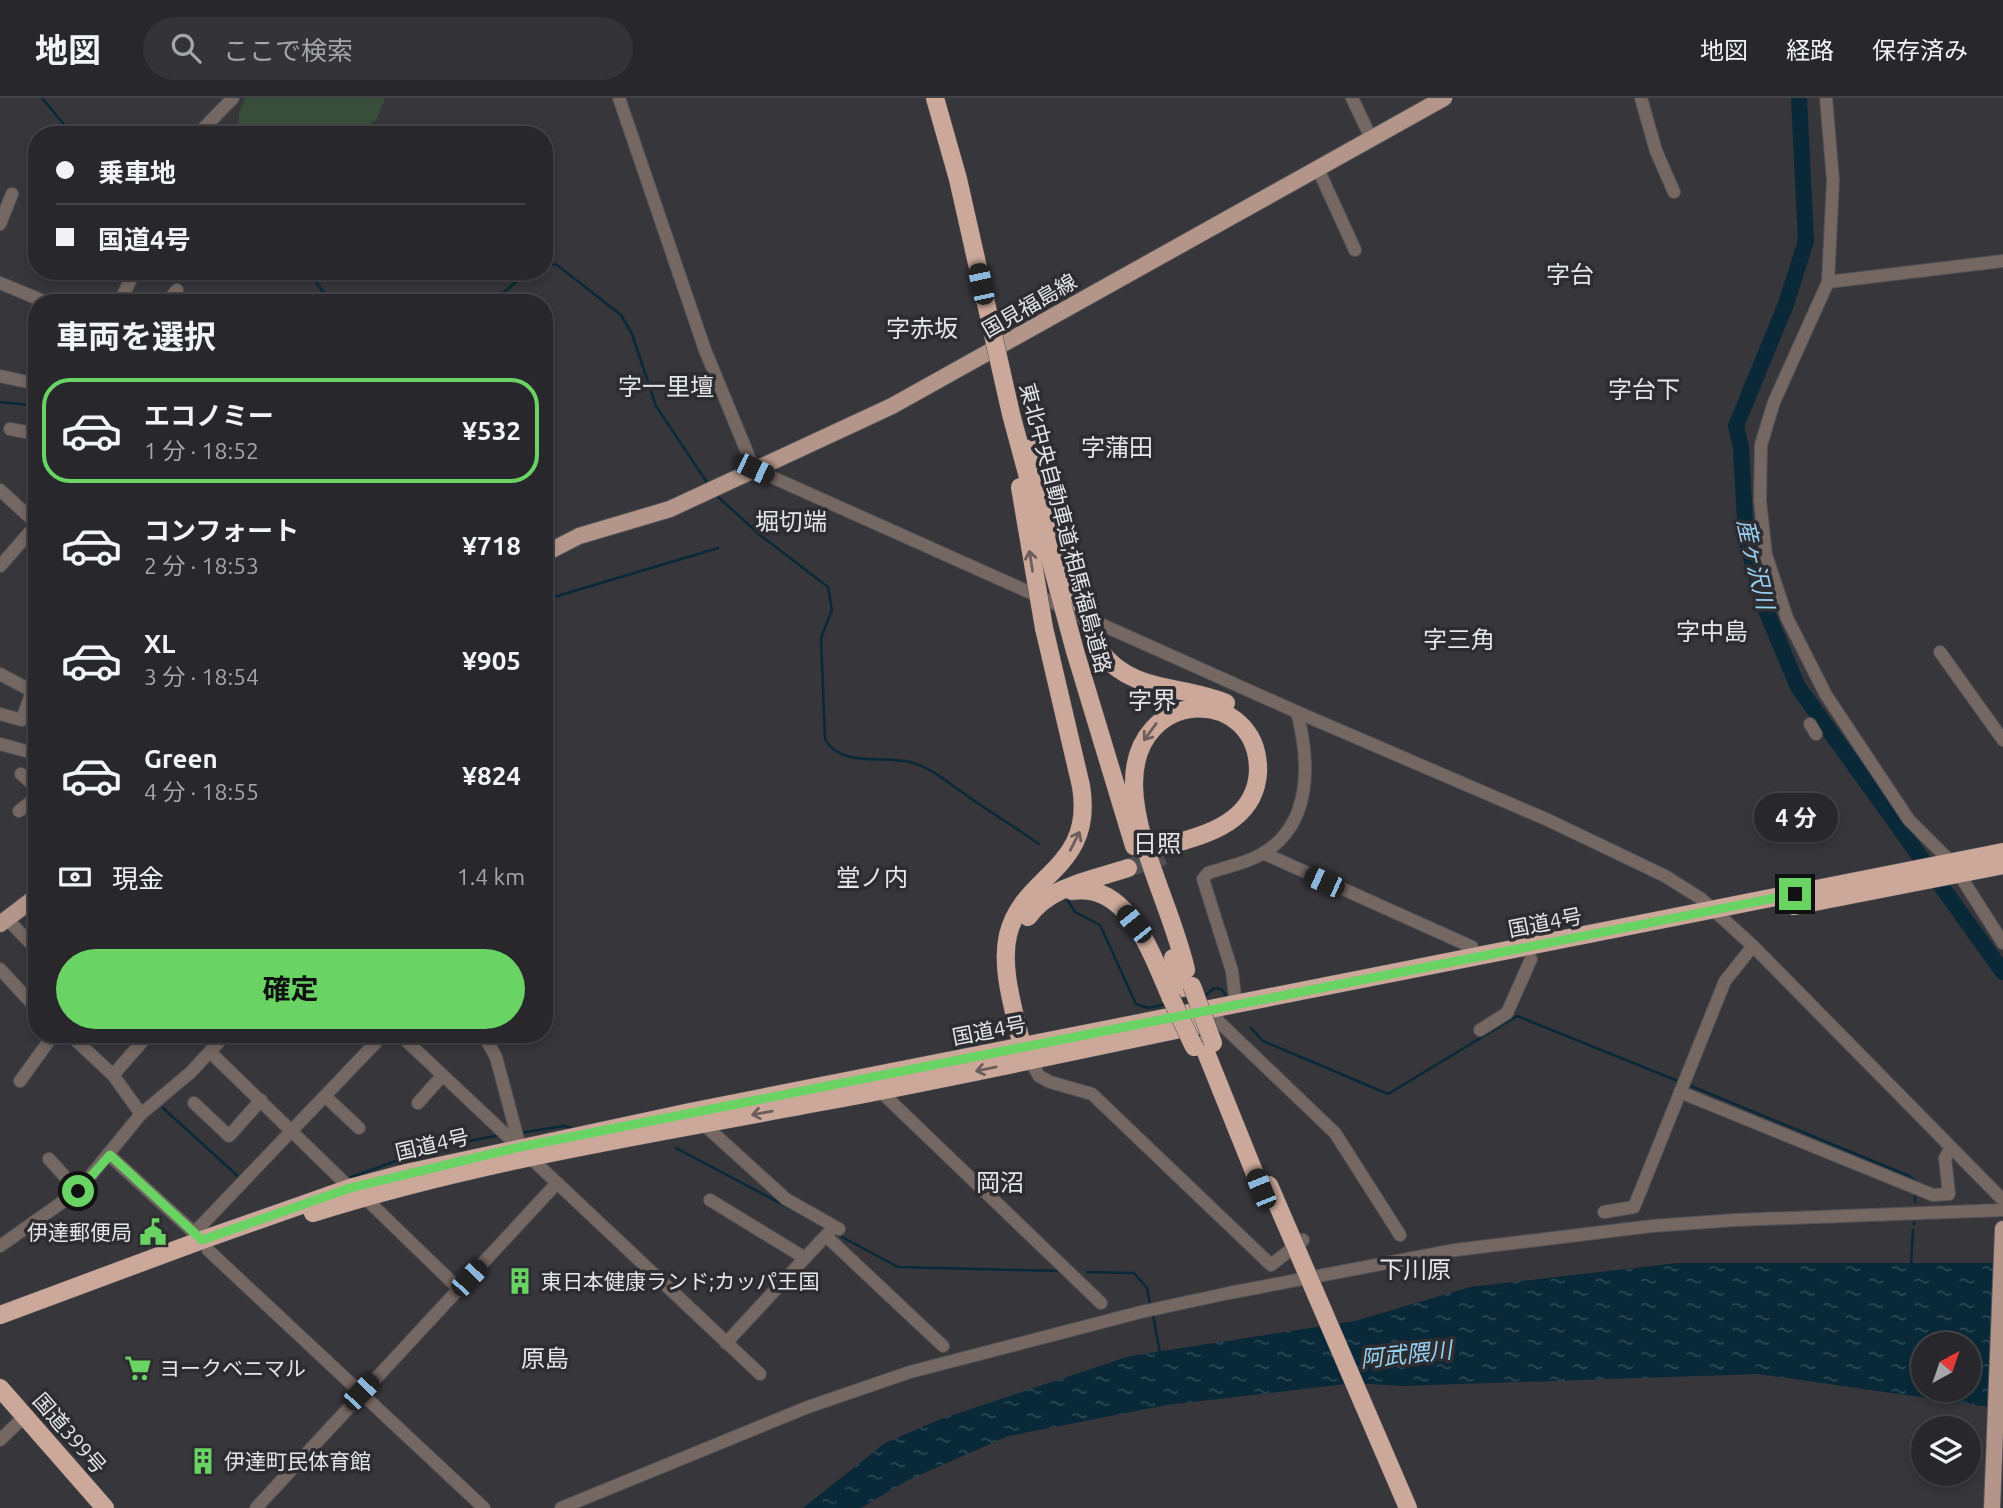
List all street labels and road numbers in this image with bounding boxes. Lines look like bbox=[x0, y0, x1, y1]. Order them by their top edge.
street label: 国見福島線 bbox=[978, 268, 1080, 342]
street label: 東北中央自動車道;相馬福島道路 bbox=[1016, 380, 1116, 676]
street label: 国道4号 bbox=[1506, 903, 1584, 941]
street label: 国道4号 bbox=[950, 1011, 1028, 1049]
street label: 国道4号 bbox=[393, 1124, 471, 1164]
street label: 国道399号 bbox=[29, 1388, 111, 1478]

